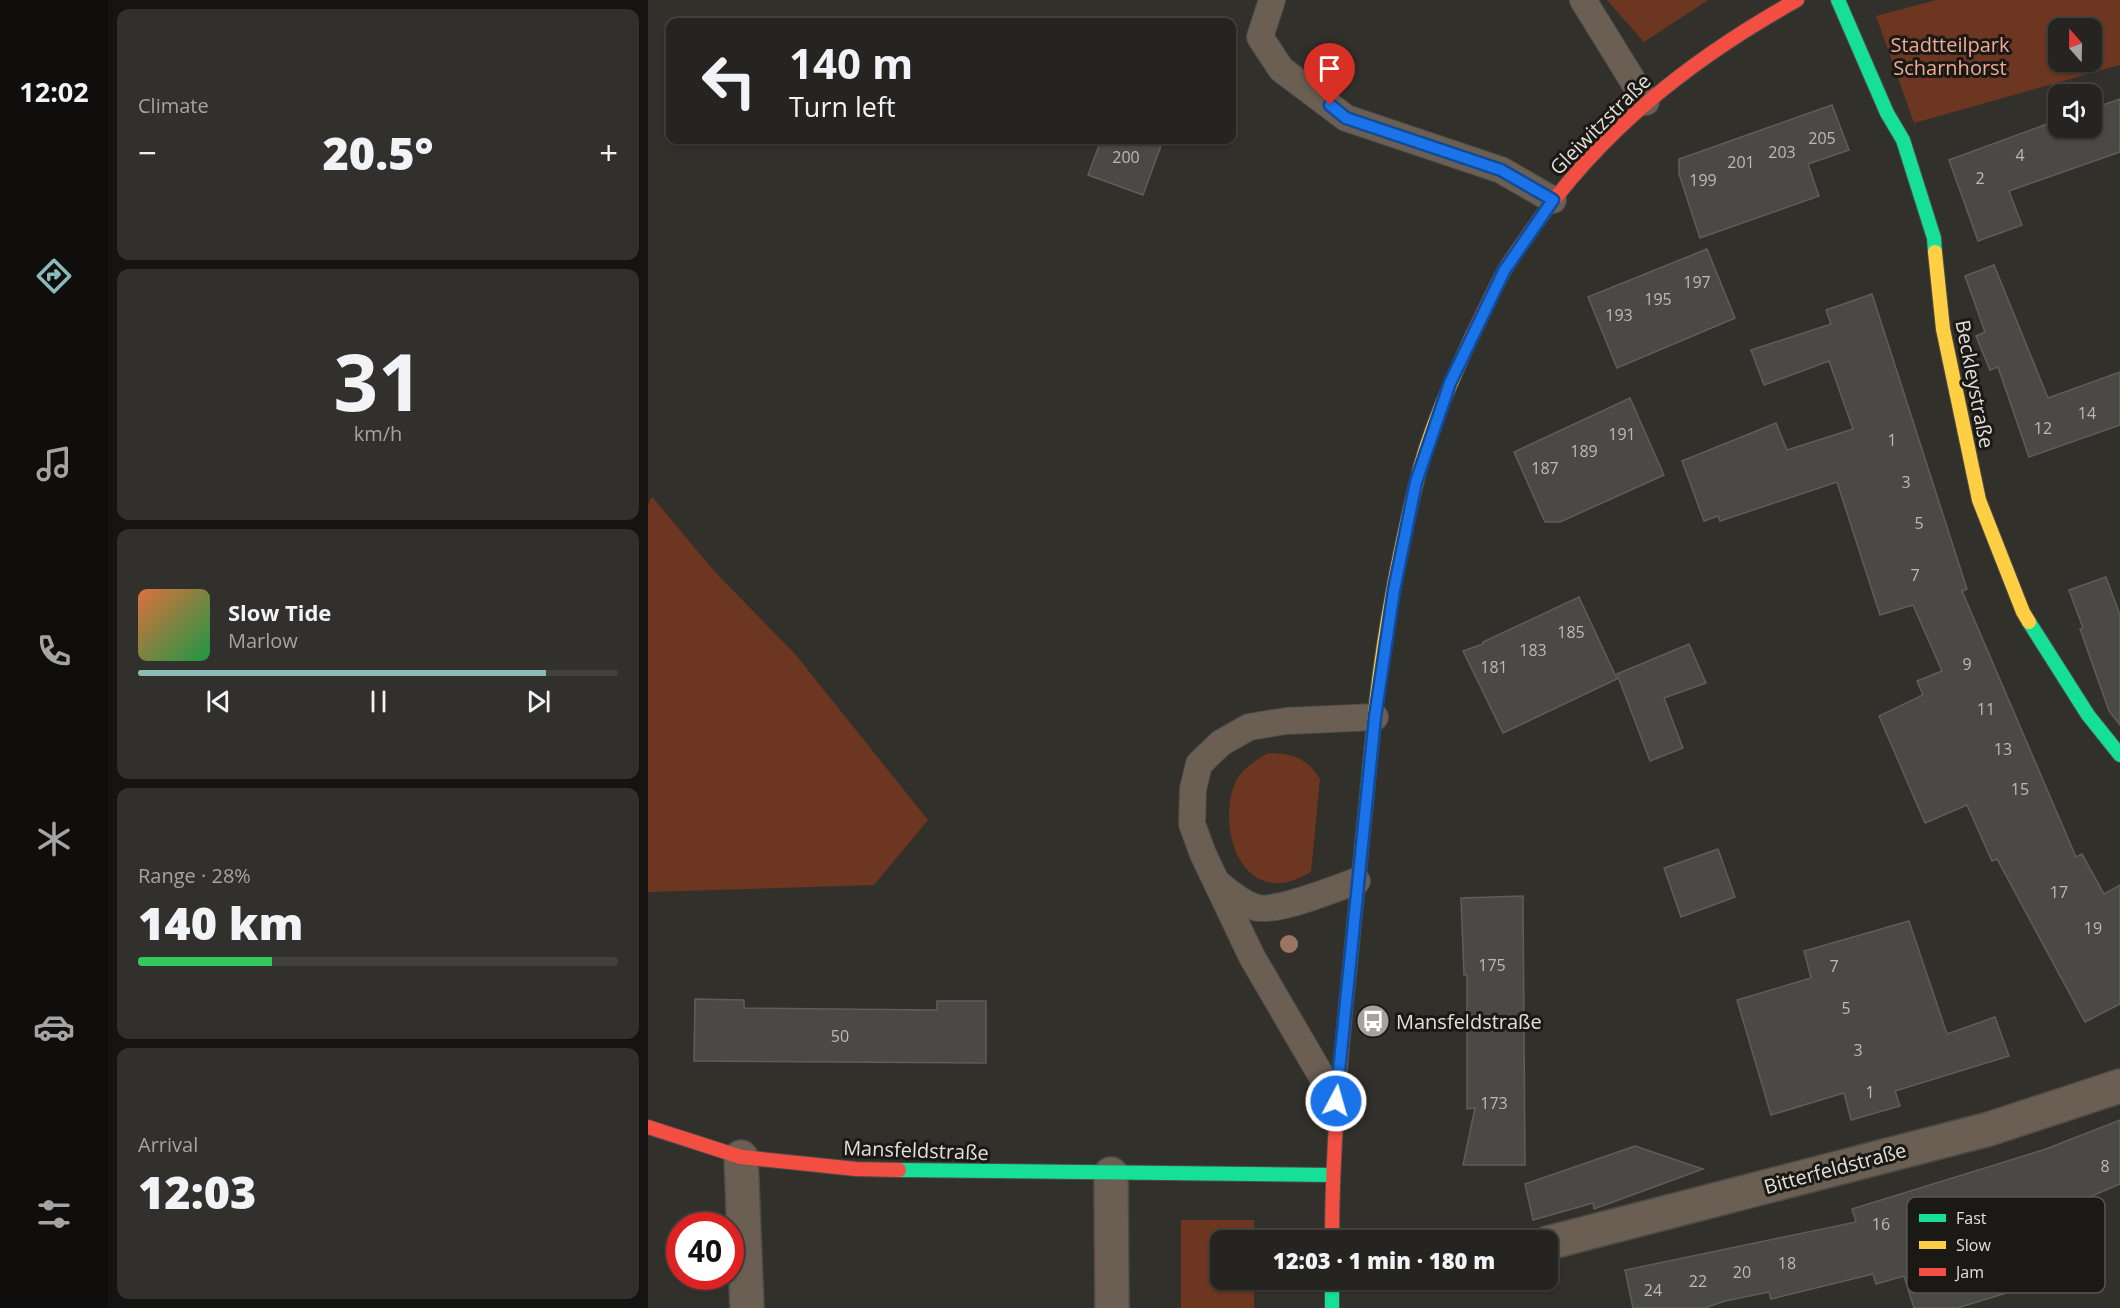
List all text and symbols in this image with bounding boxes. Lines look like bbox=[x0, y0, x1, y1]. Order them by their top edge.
north arrow bbox=[2048, 18, 2102, 72]
map controls bbox=[2048, 18, 2102, 138]
park label: Stadtteilpark Scharnhorst bbox=[1890, 31, 2010, 81]
text: 140 m bbox=[789, 34, 913, 91]
icon: left bbox=[690, 42, 768, 120]
pin bbox=[1304, 43, 1355, 105]
icon: arrive bbox=[1313, 52, 1346, 85]
street label: Gleiwitzstraße bbox=[1544, 68, 1656, 180]
text: 12:02 bbox=[19, 73, 89, 110]
button: sound bbox=[2048, 84, 2102, 138]
text: Turn left bbox=[789, 88, 896, 125]
text: Climate bbox=[138, 92, 209, 119]
text: 20.5° bbox=[322, 122, 434, 183]
house number: 205 bbox=[1808, 127, 1836, 149]
text: − bbox=[138, 130, 157, 175]
text: + bbox=[599, 130, 618, 175]
house number: 203 bbox=[1768, 141, 1796, 163]
house number: 4 bbox=[2015, 144, 2025, 166]
house number: 200 bbox=[1112, 146, 1140, 168]
house number: 201 bbox=[1727, 151, 1755, 173]
house number: 2 bbox=[1975, 167, 1985, 189]
house number: 199 bbox=[1689, 169, 1717, 191]
icon: directions bbox=[33, 255, 75, 297]
house number: 197 bbox=[1683, 271, 1711, 293]
house number: 195 bbox=[1644, 288, 1672, 310]
house number: 193 bbox=[1605, 304, 1633, 326]
street label: Beckleystraße bbox=[1949, 318, 2001, 450]
text: 31 bbox=[333, 328, 423, 434]
house number: 14 bbox=[2078, 402, 2096, 424]
house number: 12 bbox=[2034, 417, 2052, 439]
text: km/h bbox=[354, 420, 402, 447]
house number: 191 bbox=[1608, 423, 1636, 445]
house number: 1 bbox=[1887, 429, 1897, 451]
house number: 189 bbox=[1570, 440, 1598, 462]
icon: music bbox=[33, 443, 75, 485]
house number: 187 bbox=[1531, 457, 1559, 479]
house number: 3 bbox=[1901, 471, 1911, 493]
house number: 5 bbox=[1914, 512, 1924, 534]
house number: 7 bbox=[1910, 564, 1920, 586]
text: Slow Tide bbox=[228, 597, 331, 627]
house number: 185 bbox=[1557, 621, 1585, 643]
text: Marlow bbox=[228, 627, 298, 654]
icon: phone bbox=[33, 630, 75, 672]
house number: 183 bbox=[1519, 639, 1547, 661]
house number: 9 bbox=[1962, 653, 1972, 675]
house number: 181 bbox=[1480, 656, 1508, 678]
icon: previous bbox=[202, 685, 235, 718]
icon: pause bbox=[362, 685, 395, 718]
icon: next bbox=[522, 685, 555, 718]
house number: 11 bbox=[1977, 698, 1995, 720]
house number: 13 bbox=[1994, 738, 2012, 760]
house number: 15 bbox=[2011, 778, 2029, 800]
icon: climate bbox=[33, 818, 75, 860]
text: Range · 28% bbox=[138, 862, 251, 889]
house number: 17 bbox=[2050, 881, 2068, 903]
text: 140 km bbox=[138, 892, 303, 953]
house number: 19 bbox=[2084, 917, 2102, 939]
house number: 175 bbox=[1478, 954, 1506, 976]
house number: 7 bbox=[1829, 955, 1839, 977]
house number: 5 bbox=[1841, 997, 1851, 1019]
bus stop icon: Mansfeldstraße bbox=[1355, 1003, 1391, 1039]
icon: car bbox=[33, 1006, 75, 1048]
place label: Mansfeldstraße bbox=[1396, 1008, 1542, 1035]
house number: 50 bbox=[831, 1025, 849, 1047]
house number: 3 bbox=[1853, 1039, 1863, 1061]
position arrow bbox=[1304, 1069, 1368, 1133]
house number: 1 bbox=[1865, 1081, 1875, 1103]
house number: 173 bbox=[1480, 1092, 1508, 1114]
text: Arrival bbox=[138, 1131, 198, 1158]
street label: Mansfeldstraße bbox=[843, 1134, 989, 1166]
street label: Bitterfeldstraße bbox=[1761, 1136, 1909, 1200]
house number: 8 bbox=[2100, 1155, 2110, 1177]
text: 12:03 bbox=[138, 1161, 256, 1222]
icon: filters bbox=[33, 1193, 75, 1235]
legend bbox=[1907, 1197, 2105, 1293]
text: Fast bbox=[1956, 1207, 1987, 1229]
speed limit sign: 40 bbox=[666, 1212, 744, 1290]
house number: 16 bbox=[1872, 1213, 1890, 1235]
text: Slow bbox=[1956, 1234, 1991, 1256]
text: 12:03 · 1 min · 180 m bbox=[1273, 1245, 1495, 1275]
house number: 18 bbox=[1778, 1252, 1796, 1274]
house number: 20 bbox=[1733, 1261, 1751, 1283]
text: Jam bbox=[1954, 1261, 1984, 1283]
house number: 22 bbox=[1689, 1270, 1707, 1292]
house number: 24 bbox=[1644, 1279, 1662, 1301]

